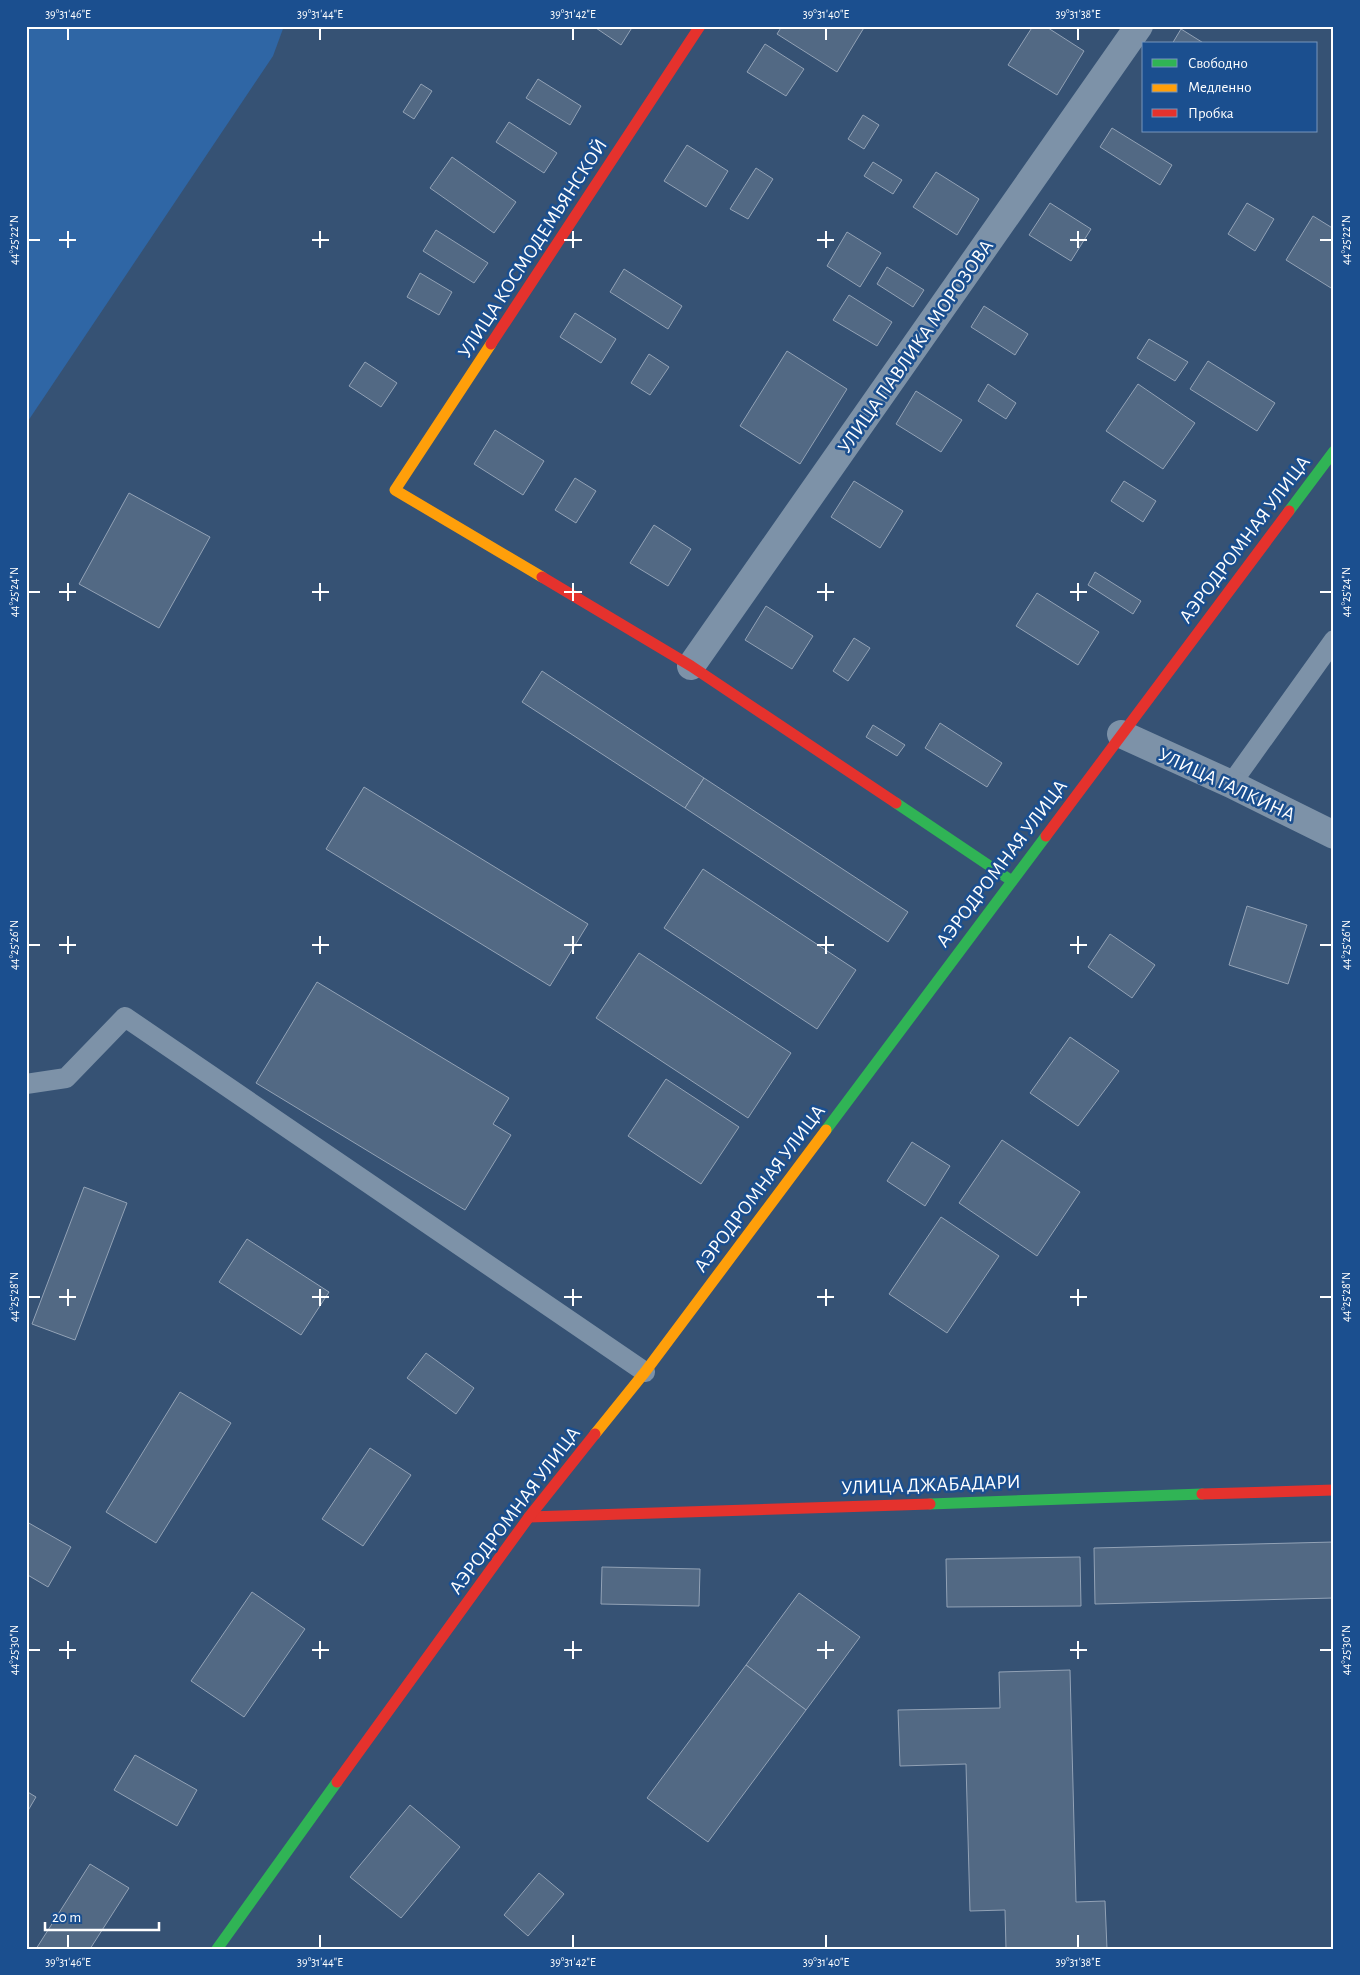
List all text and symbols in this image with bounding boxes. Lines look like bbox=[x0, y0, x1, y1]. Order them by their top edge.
text: 39°31'46"E bbox=[45, 8, 91, 20]
text: 39°31'44"E bbox=[297, 8, 343, 20]
text: 39°31'42"E bbox=[550, 8, 596, 20]
text: 39°31'40"E bbox=[803, 8, 849, 20]
text: 39°31'38"E bbox=[1056, 8, 1101, 20]
legend bbox=[1142, 42, 1318, 132]
text: Свободно bbox=[1188, 56, 1248, 71]
text: Медленно bbox=[1188, 80, 1252, 95]
text: Пробка bbox=[1188, 106, 1234, 121]
street label: УЛИЦА КОСМОДЕМЬЯНСКОЙ bbox=[455, 135, 611, 362]
text: 44°25'22"N bbox=[8, 215, 20, 265]
text: 44°25'22"N bbox=[1340, 215, 1352, 265]
street label: УЛИЦА ПАВЛИКА МОРОЗОВА bbox=[834, 236, 997, 457]
street label: АЭРОДРОМНАЯ УЛИЦА bbox=[1176, 452, 1314, 627]
text: 44°25'24"N bbox=[8, 567, 20, 617]
text: 44°25'24"N bbox=[1340, 567, 1352, 617]
street label: УЛИЦА ГАЛКИНА bbox=[1155, 744, 1298, 825]
street label: АЭРОДРОМНАЯ УЛИЦА bbox=[933, 776, 1071, 951]
text: 44°25'26"N bbox=[8, 920, 20, 970]
text: 44°25'26"N bbox=[1340, 920, 1352, 970]
street label: АЭРОДРОМНАЯ УЛИЦА bbox=[691, 1101, 829, 1276]
text: 44°25'28"N bbox=[8, 1272, 20, 1322]
text: 44°25'28"N bbox=[1340, 1272, 1352, 1322]
street label: АЭРОДРОМНАЯ УЛИЦА bbox=[446, 1423, 584, 1598]
street label: УЛИЦА ДЖАБАДАРИ bbox=[841, 1472, 1021, 1498]
text: 44°25'30"N bbox=[8, 1625, 20, 1675]
text: 44°25'30"N bbox=[1340, 1625, 1352, 1675]
scale bar bbox=[45, 1900, 159, 1932]
text: 20 m bbox=[52, 1910, 81, 1925]
text: 39°31'46"E bbox=[45, 1956, 91, 1968]
text: 39°31'44"E bbox=[297, 1956, 343, 1968]
text: 39°31'42"E bbox=[550, 1956, 596, 1968]
text: 39°31'40"E bbox=[803, 1956, 849, 1968]
text: 39°31'38"E bbox=[1056, 1956, 1101, 1968]

